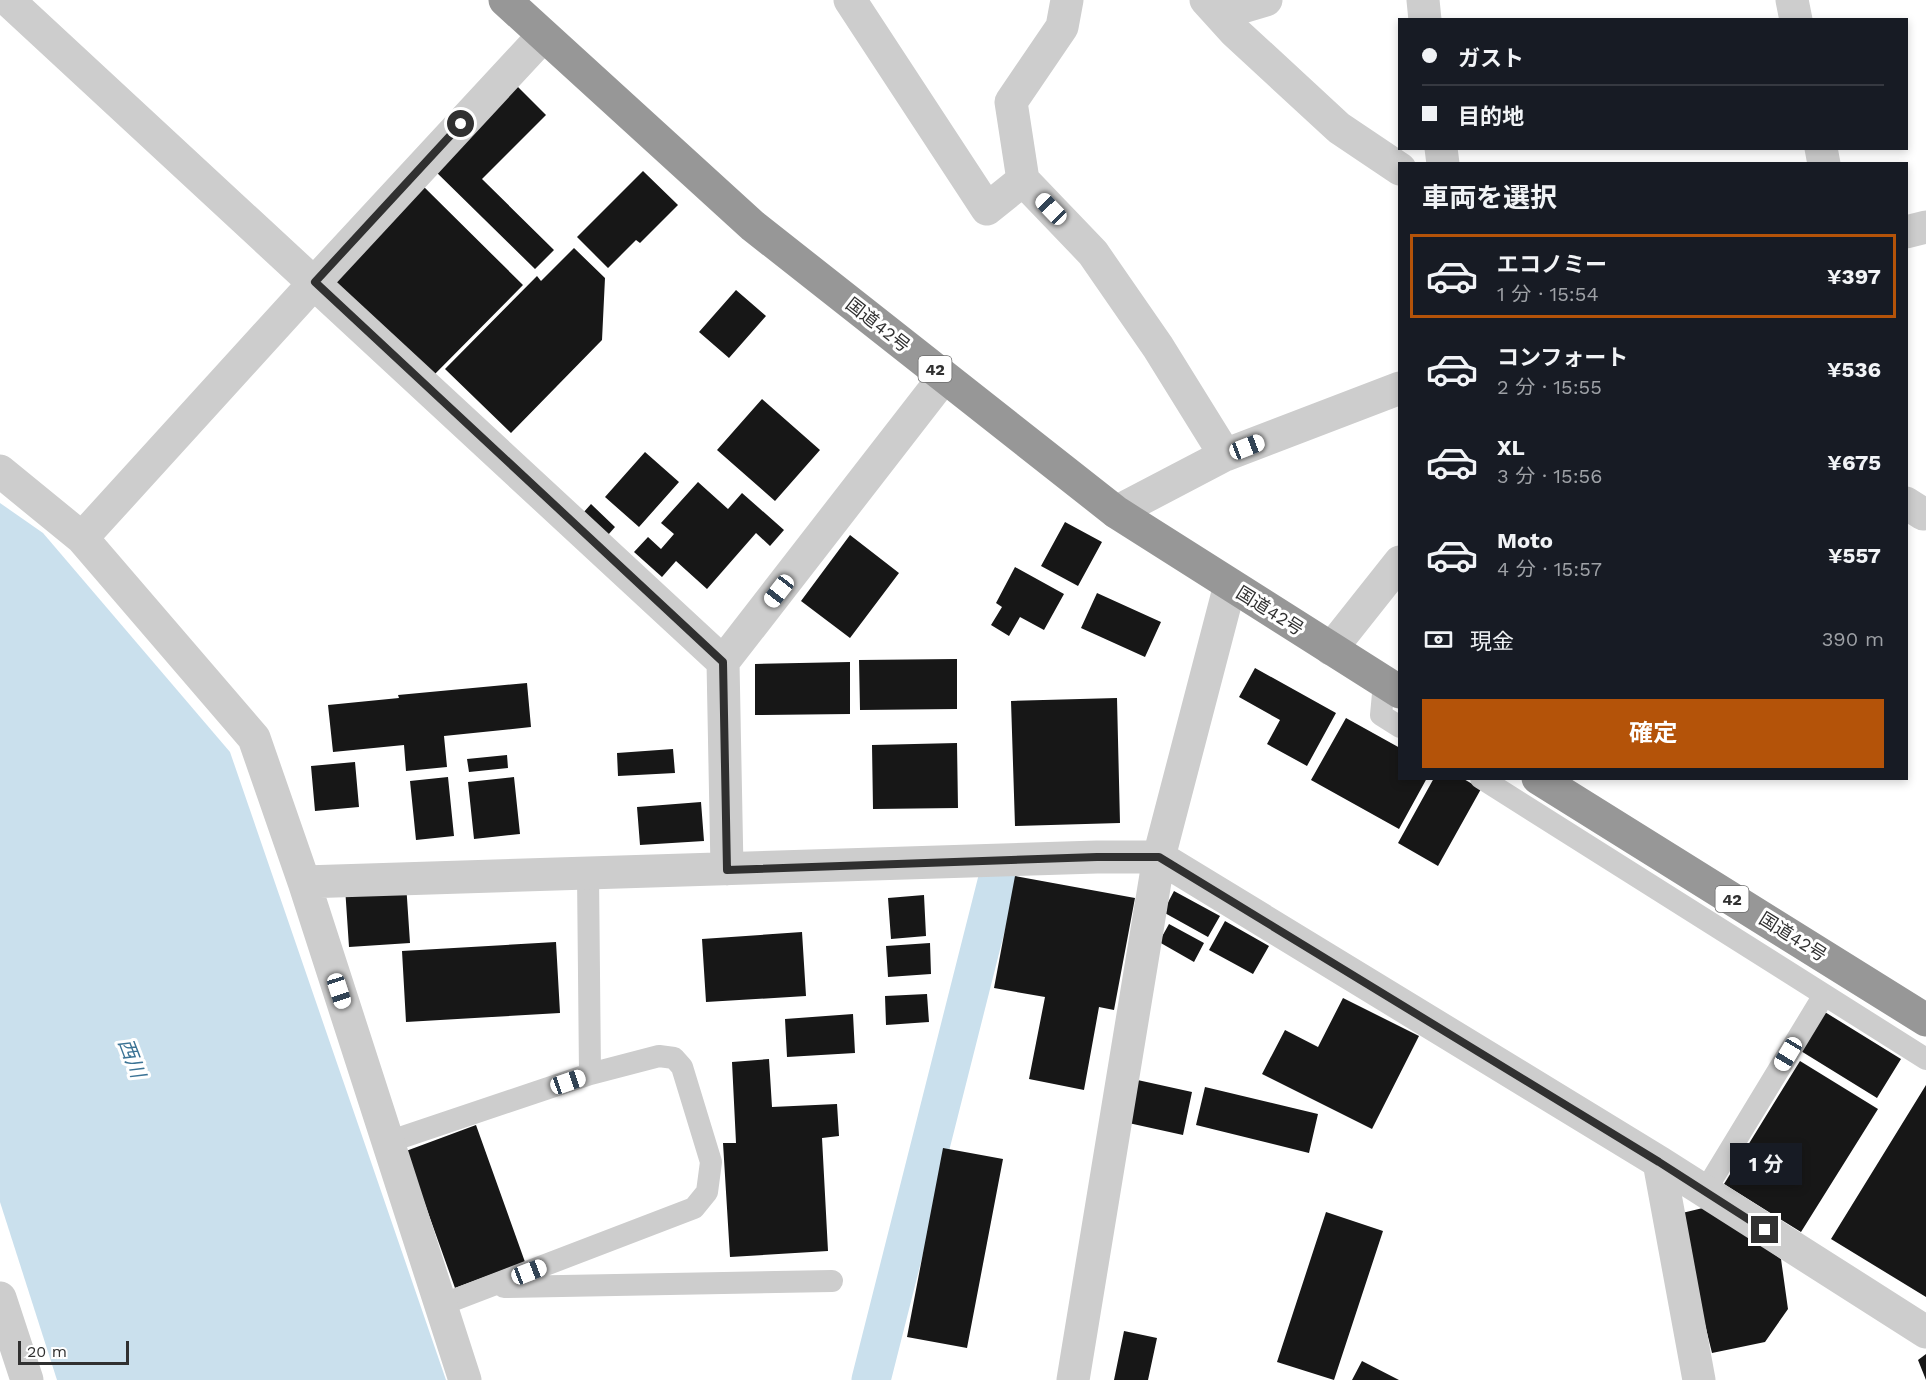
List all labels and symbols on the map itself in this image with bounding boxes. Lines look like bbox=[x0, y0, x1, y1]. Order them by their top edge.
route start bbox=[447, 110, 474, 137]
car bbox=[1032, 190, 1070, 228]
street label: 国道42号 bbox=[842, 293, 915, 356]
road number: 42 bbox=[918, 356, 952, 382]
car bbox=[1227, 432, 1267, 462]
car bbox=[761, 571, 797, 611]
street label: 国道42号 bbox=[1233, 582, 1308, 639]
road number: 42 bbox=[1716, 886, 1748, 912]
street label: 国道42号 bbox=[1756, 908, 1831, 965]
car bbox=[325, 971, 353, 1011]
car bbox=[1771, 1034, 1805, 1074]
water label: 西川 bbox=[114, 1035, 151, 1083]
car bbox=[548, 1068, 588, 1096]
callout: 1 分 bbox=[1729, 1143, 1801, 1185]
route end bbox=[1751, 1216, 1778, 1243]
car bbox=[509, 1257, 549, 1287]
scale bar bbox=[18, 1338, 129, 1366]

